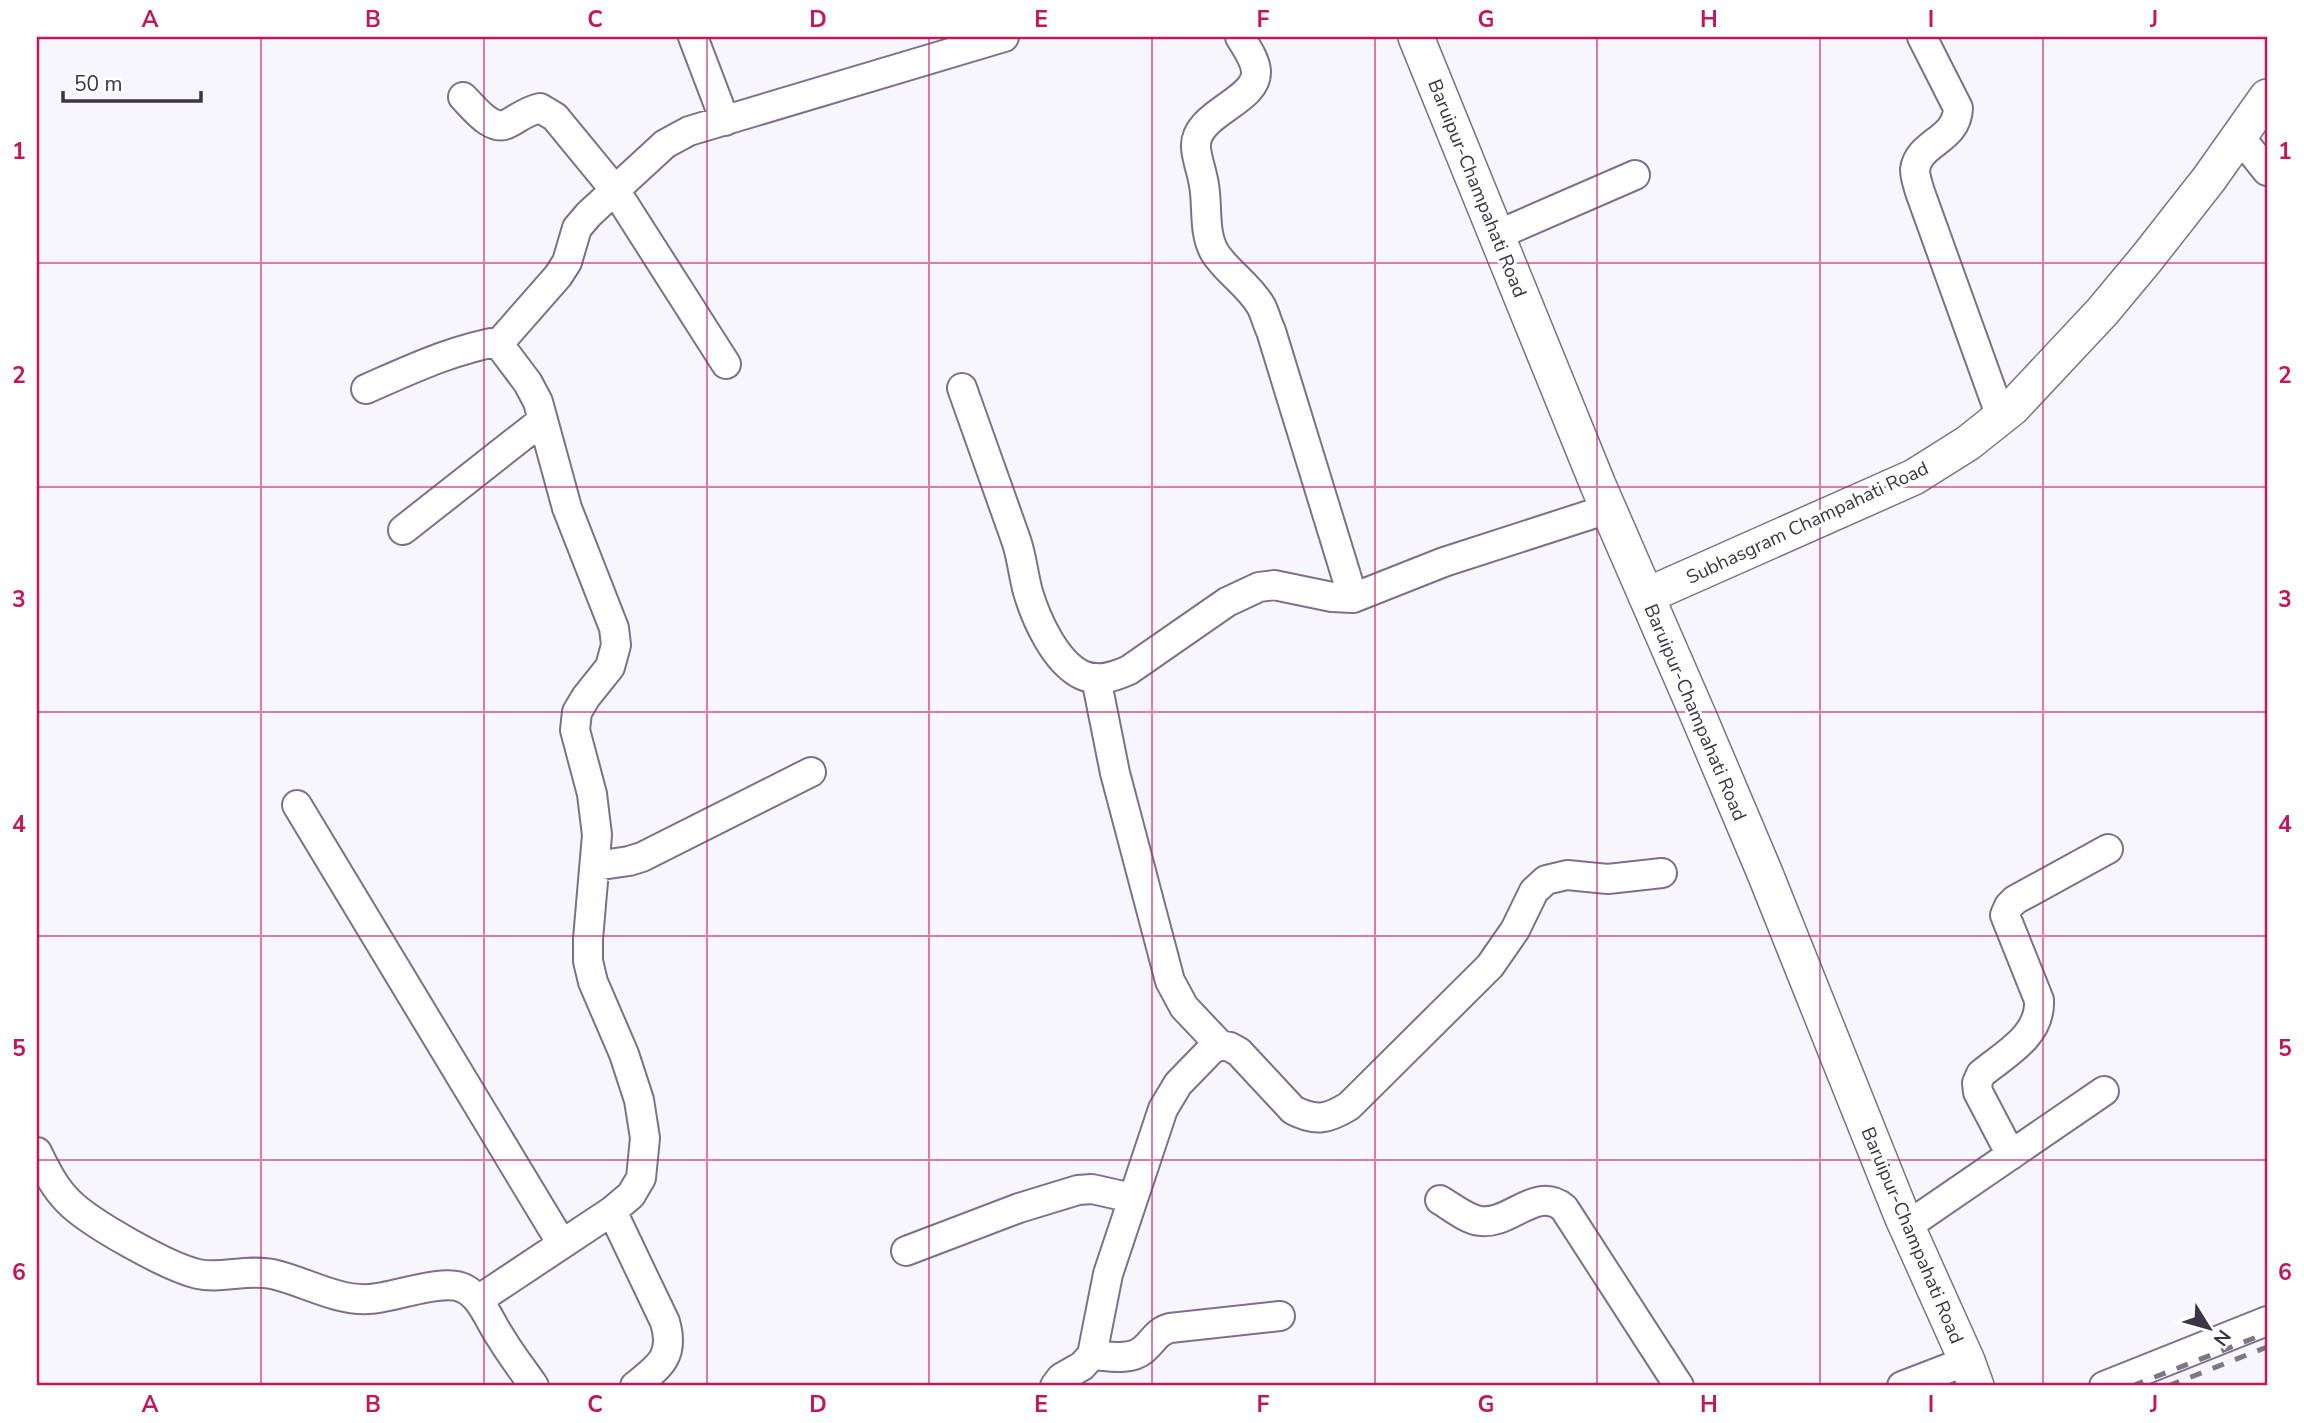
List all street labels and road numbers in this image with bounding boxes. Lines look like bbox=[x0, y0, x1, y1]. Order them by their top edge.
street label: Baruipur-Champahati Road bbox=[1421, 75, 1533, 301]
street label: Subhasgram Champahati Road bbox=[1682, 455, 1933, 591]
street label: Baruipur-Champahati Road bbox=[1638, 600, 1753, 825]
street label: Baruipur-Champahati Road bbox=[1855, 1123, 1970, 1348]

